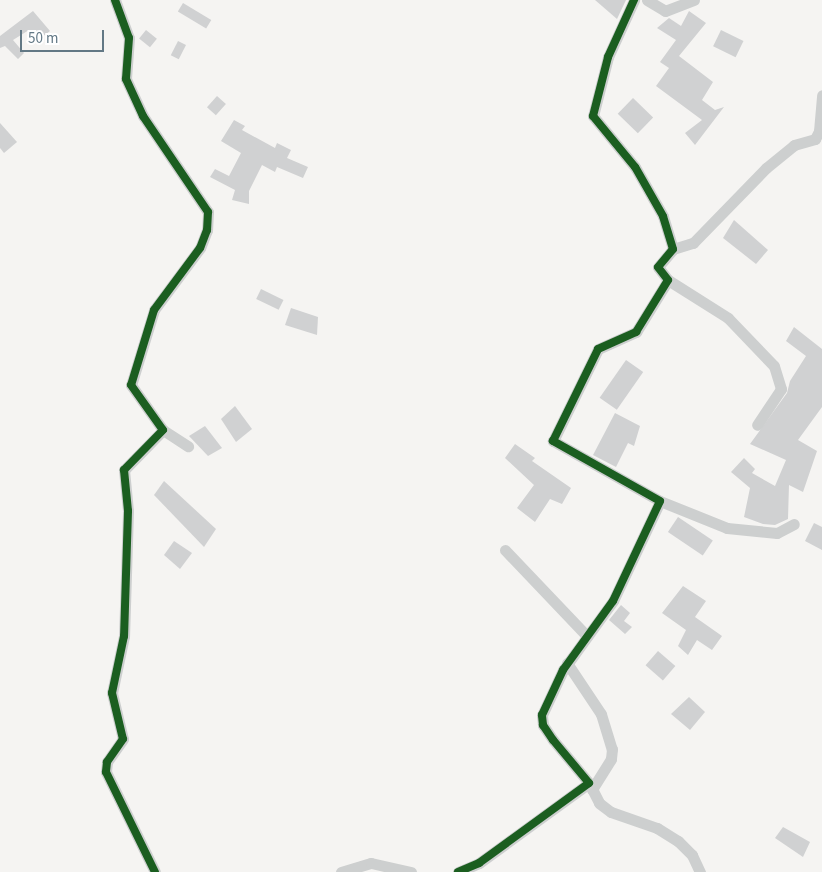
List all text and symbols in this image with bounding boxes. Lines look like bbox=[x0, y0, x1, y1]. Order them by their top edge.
scale bar bbox=[22, 20, 106, 52]
text: 50 m bbox=[28, 28, 58, 49]

